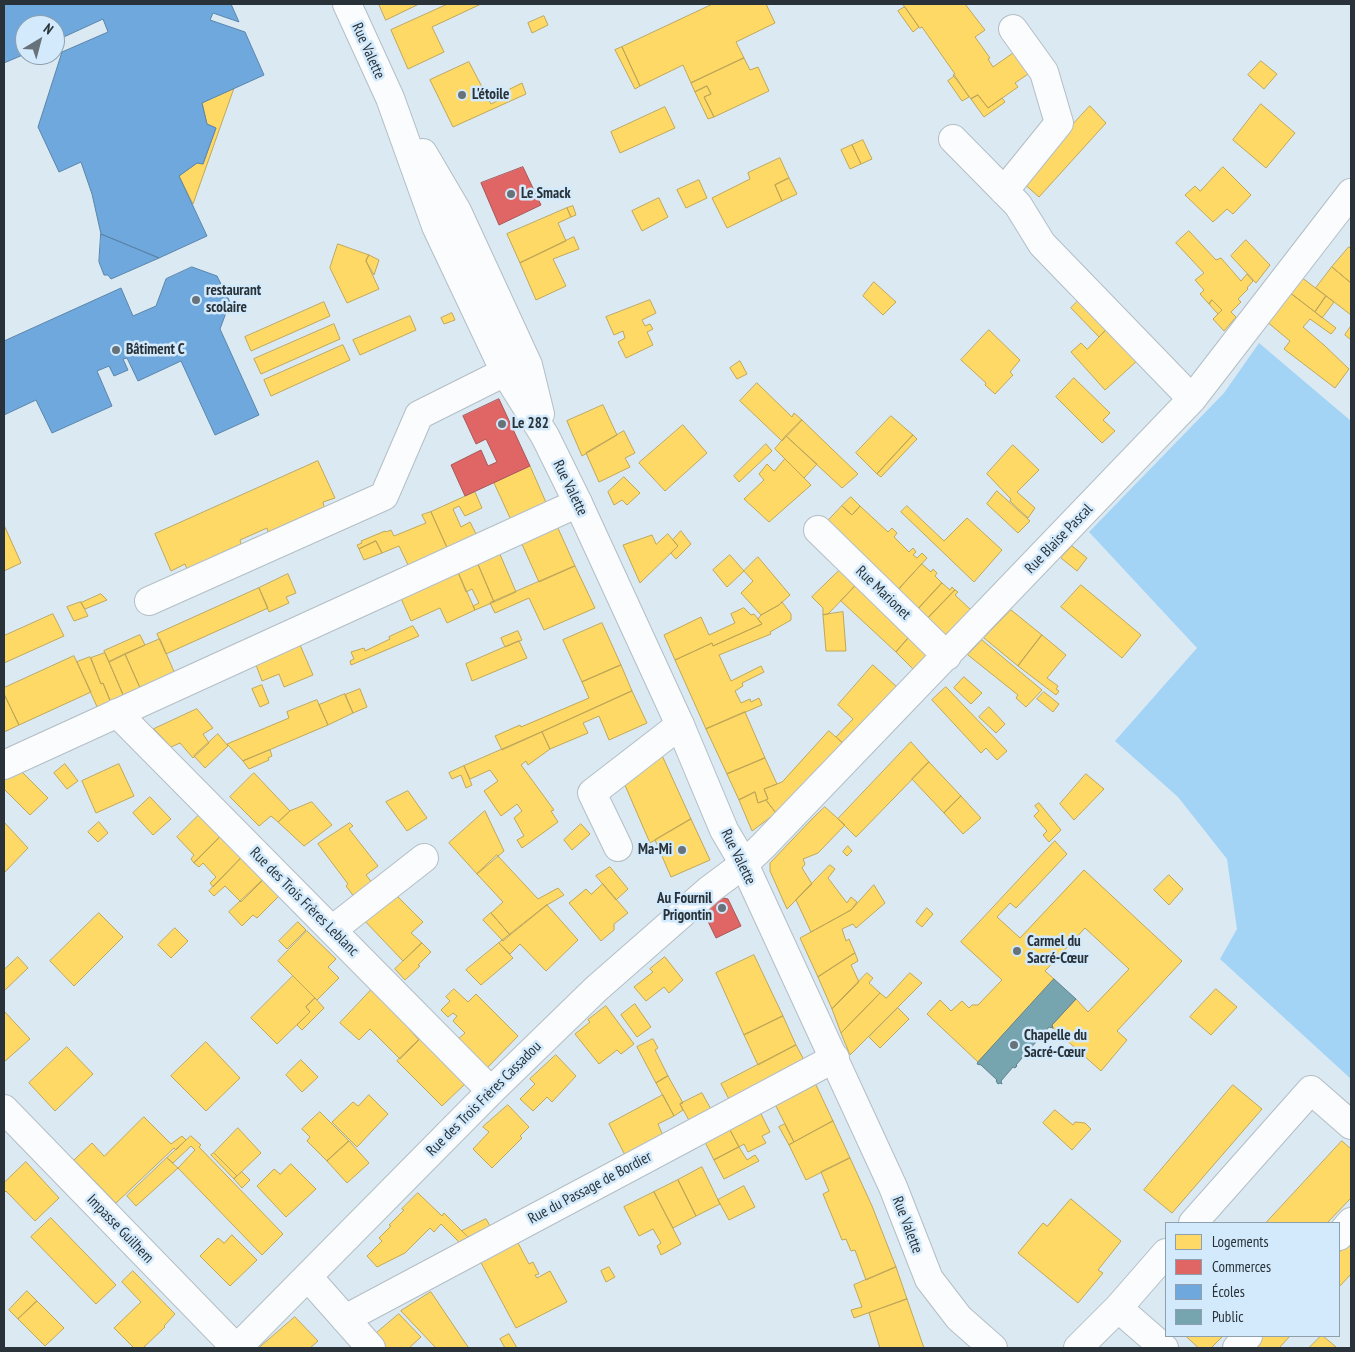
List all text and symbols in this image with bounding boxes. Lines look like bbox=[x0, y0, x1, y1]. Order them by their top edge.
north arrow bbox=[15, 15, 65, 65]
text: N bbox=[40, 19, 57, 38]
street label: Rue Valette bbox=[348, 20, 388, 82]
place label: L'étoile bbox=[472, 86, 509, 104]
marker: L'étoile bbox=[456, 89, 468, 101]
place label: Le Smack bbox=[521, 185, 571, 203]
marker: Le Smack bbox=[505, 188, 517, 200]
place label: restaurant scolaire bbox=[206, 282, 261, 317]
marker: restaurant scolaire bbox=[190, 294, 202, 306]
place label: Bâtiment C bbox=[126, 341, 185, 359]
marker: Bâtiment C bbox=[110, 344, 122, 356]
place label: Le 282 bbox=[512, 415, 549, 433]
marker: Le 282 bbox=[496, 418, 508, 430]
street label: Rue Valette bbox=[549, 457, 591, 519]
street label: Rue Blaise Pascal bbox=[1021, 501, 1097, 577]
street label: Rue Marionet bbox=[852, 562, 914, 624]
street label: Rue Valette bbox=[717, 826, 759, 888]
place label: Ma-Mi bbox=[638, 841, 672, 859]
street label: Rue des Trois Frères Leblanc bbox=[246, 844, 362, 960]
marker: Ma-Mi bbox=[676, 844, 688, 856]
place label: Au Fournil Prigontin bbox=[657, 890, 712, 925]
marker: Au Fournil Prigontin bbox=[716, 902, 728, 914]
place label: Carmel du Sacré-Cœur bbox=[1027, 933, 1088, 968]
marker: Carmel du Sacré-Cœur bbox=[1011, 945, 1023, 957]
place label: Chapelle du Sacré-Cœur bbox=[1024, 1027, 1087, 1062]
street label: Rue des Trois Frères Cassadou bbox=[423, 1038, 545, 1160]
marker: Chapelle du Sacré-Cœur bbox=[1008, 1039, 1020, 1051]
street label: Rue du Passage de Bordier bbox=[525, 1148, 655, 1228]
street label: Impasse Guilhem bbox=[83, 1191, 157, 1267]
street label: Rue Valette bbox=[888, 1194, 926, 1256]
legend bbox=[1165, 1222, 1340, 1337]
text: Logements bbox=[1212, 1232, 1268, 1251]
text: Commerces bbox=[1212, 1257, 1271, 1276]
text: Écoles bbox=[1212, 1282, 1245, 1301]
text: Public bbox=[1212, 1307, 1243, 1326]

